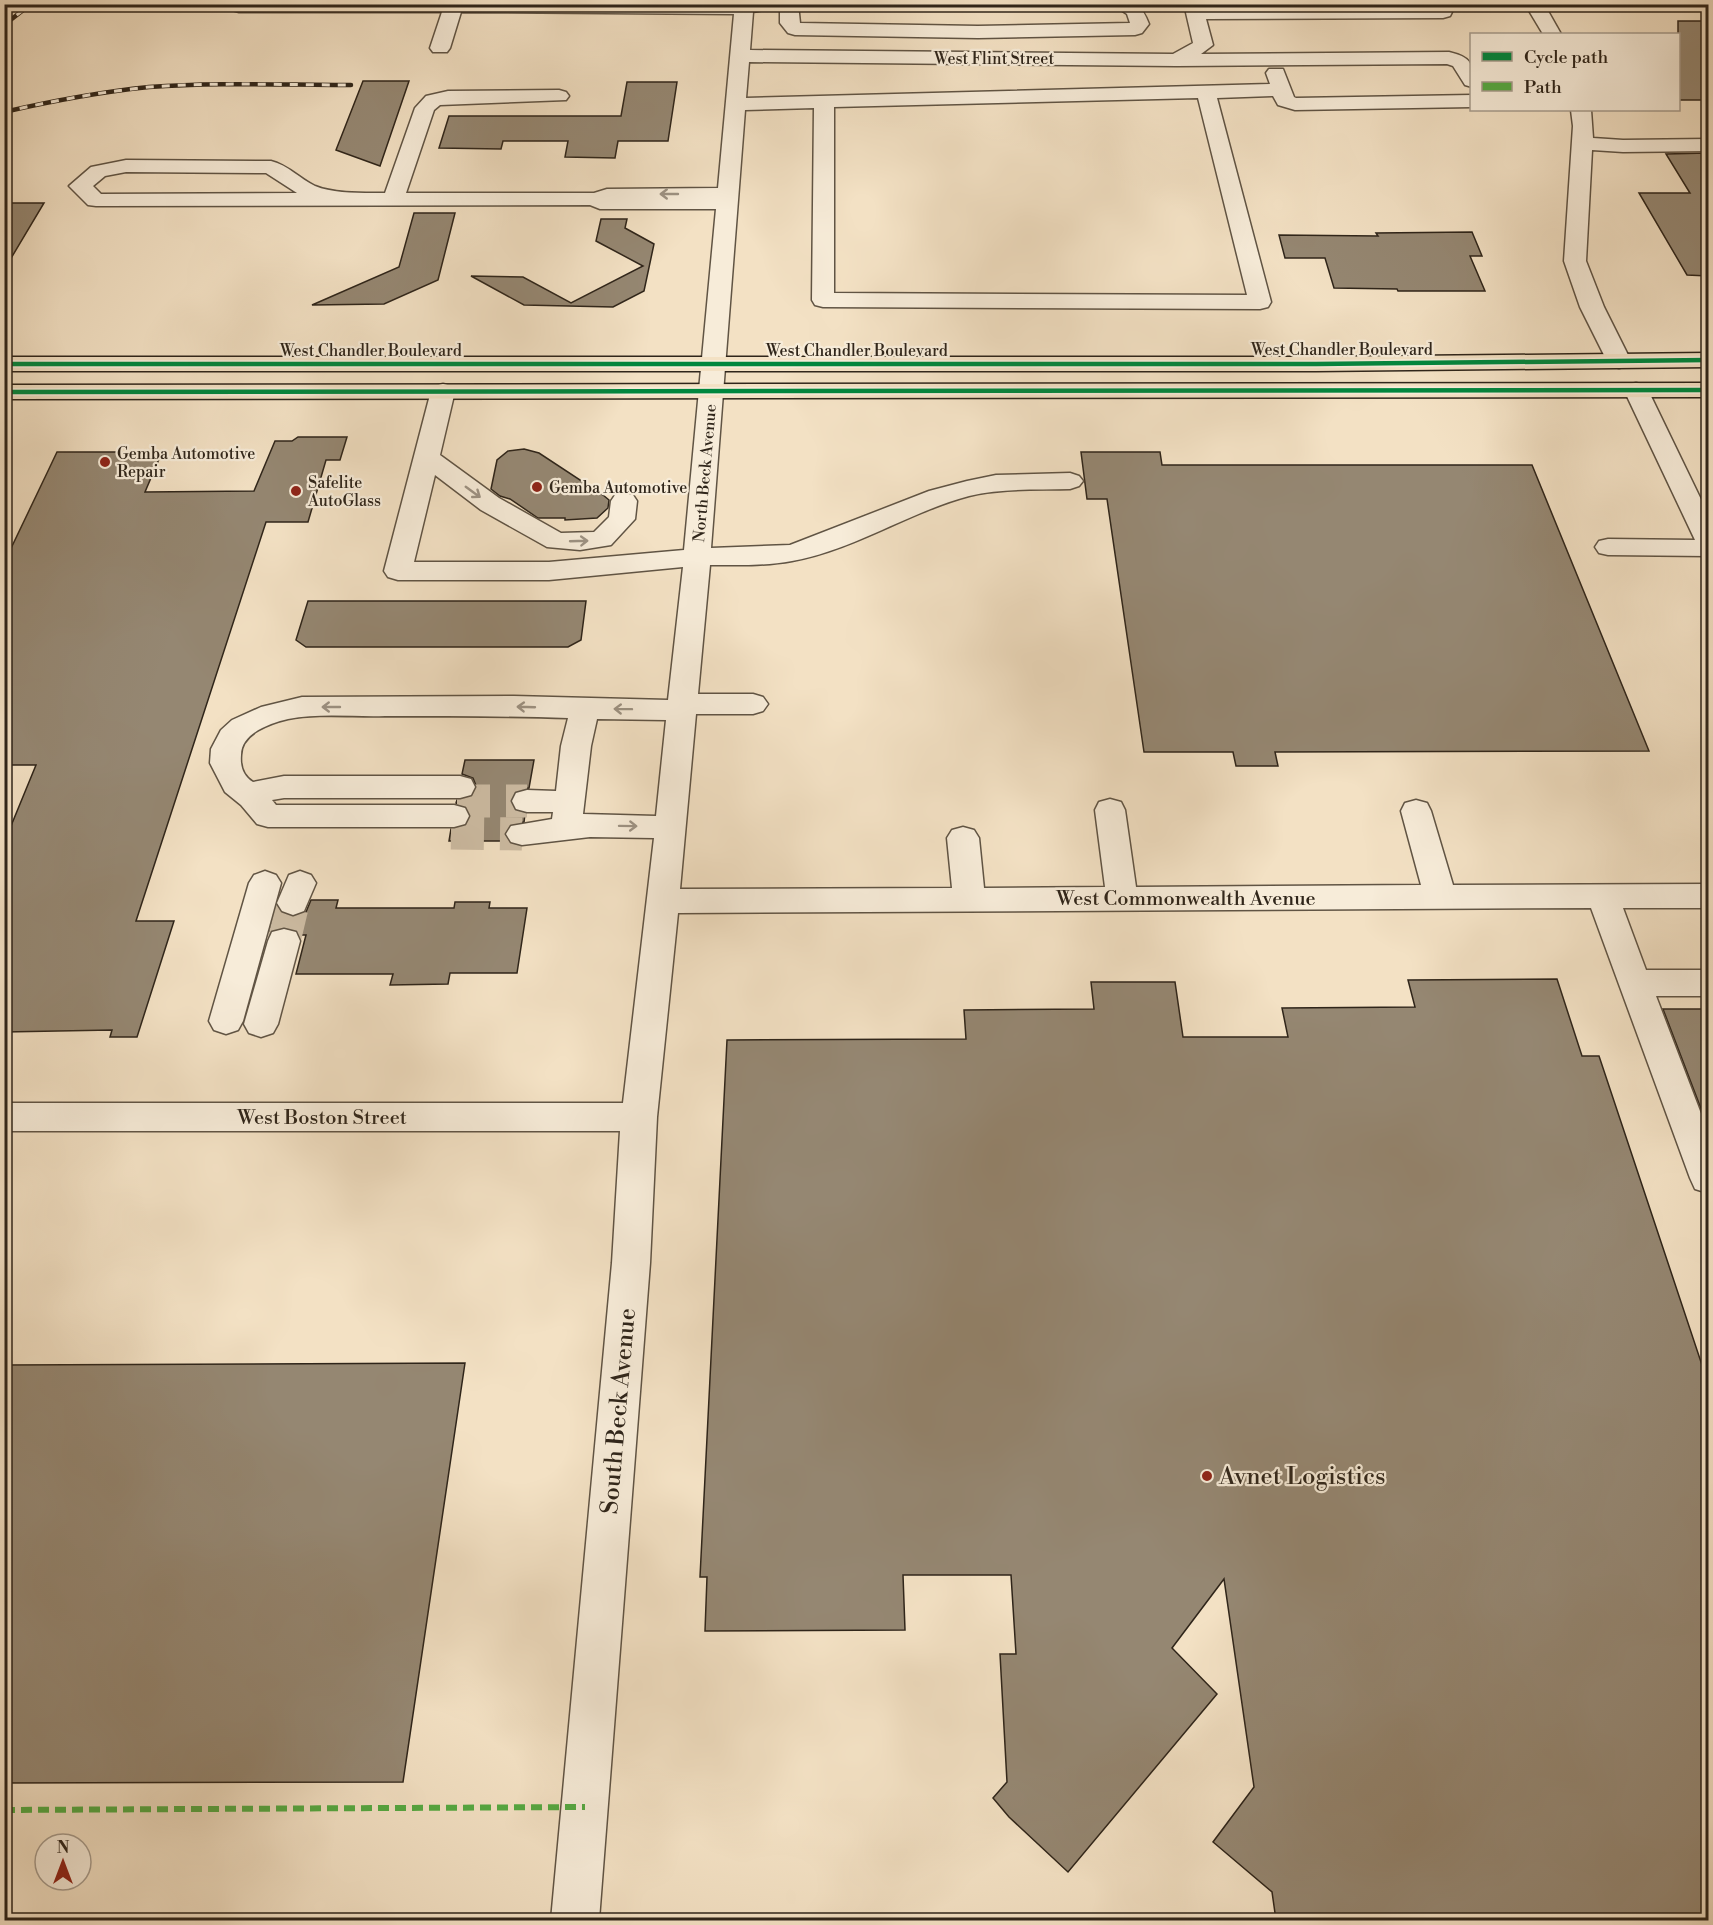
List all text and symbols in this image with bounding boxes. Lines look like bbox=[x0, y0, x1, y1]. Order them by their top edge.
legend bbox=[1470, 33, 1680, 111]
text: Cycle path bbox=[1524, 46, 1608, 69]
street label: West Flint Street bbox=[933, 49, 1054, 69]
text: Path bbox=[1524, 76, 1562, 99]
one-way arrow bbox=[659, 189, 679, 200]
street label: West Chandler Boulevard bbox=[1250, 340, 1433, 360]
street label: West Chandler Boulevard bbox=[279, 341, 462, 361]
street label: West Chandler Boulevard bbox=[765, 341, 948, 361]
street label: North Beck Avenue bbox=[689, 403, 721, 543]
place label: Gemba Automotive Repair bbox=[117, 444, 255, 482]
marker: Gemba Automotive Repair bbox=[98, 455, 112, 469]
place label: Safelite AutoGlass bbox=[307, 473, 381, 511]
place label: Gemba Automotive bbox=[549, 478, 687, 498]
marker: Gemba Automotive bbox=[530, 480, 544, 494]
marker: Safelite AutoGlass bbox=[289, 484, 303, 498]
one-way arrow bbox=[465, 485, 481, 498]
one-way arrow bbox=[568, 536, 588, 547]
one-way arrow bbox=[322, 701, 342, 713]
one-way arrow bbox=[517, 701, 537, 712]
one-way arrow bbox=[614, 704, 634, 715]
one-way arrow bbox=[618, 821, 638, 832]
street label: West Commonwealth Avenue bbox=[1055, 887, 1316, 912]
street label: West Boston Street bbox=[236, 1106, 407, 1131]
street label: South Beck Avenue bbox=[595, 1307, 643, 1515]
place label: Avnet Logistics bbox=[1218, 1462, 1386, 1492]
marker: Avnet Logistics bbox=[1200, 1469, 1214, 1483]
north arrow bbox=[33, 1832, 93, 1892]
text: N bbox=[57, 1838, 70, 1858]

